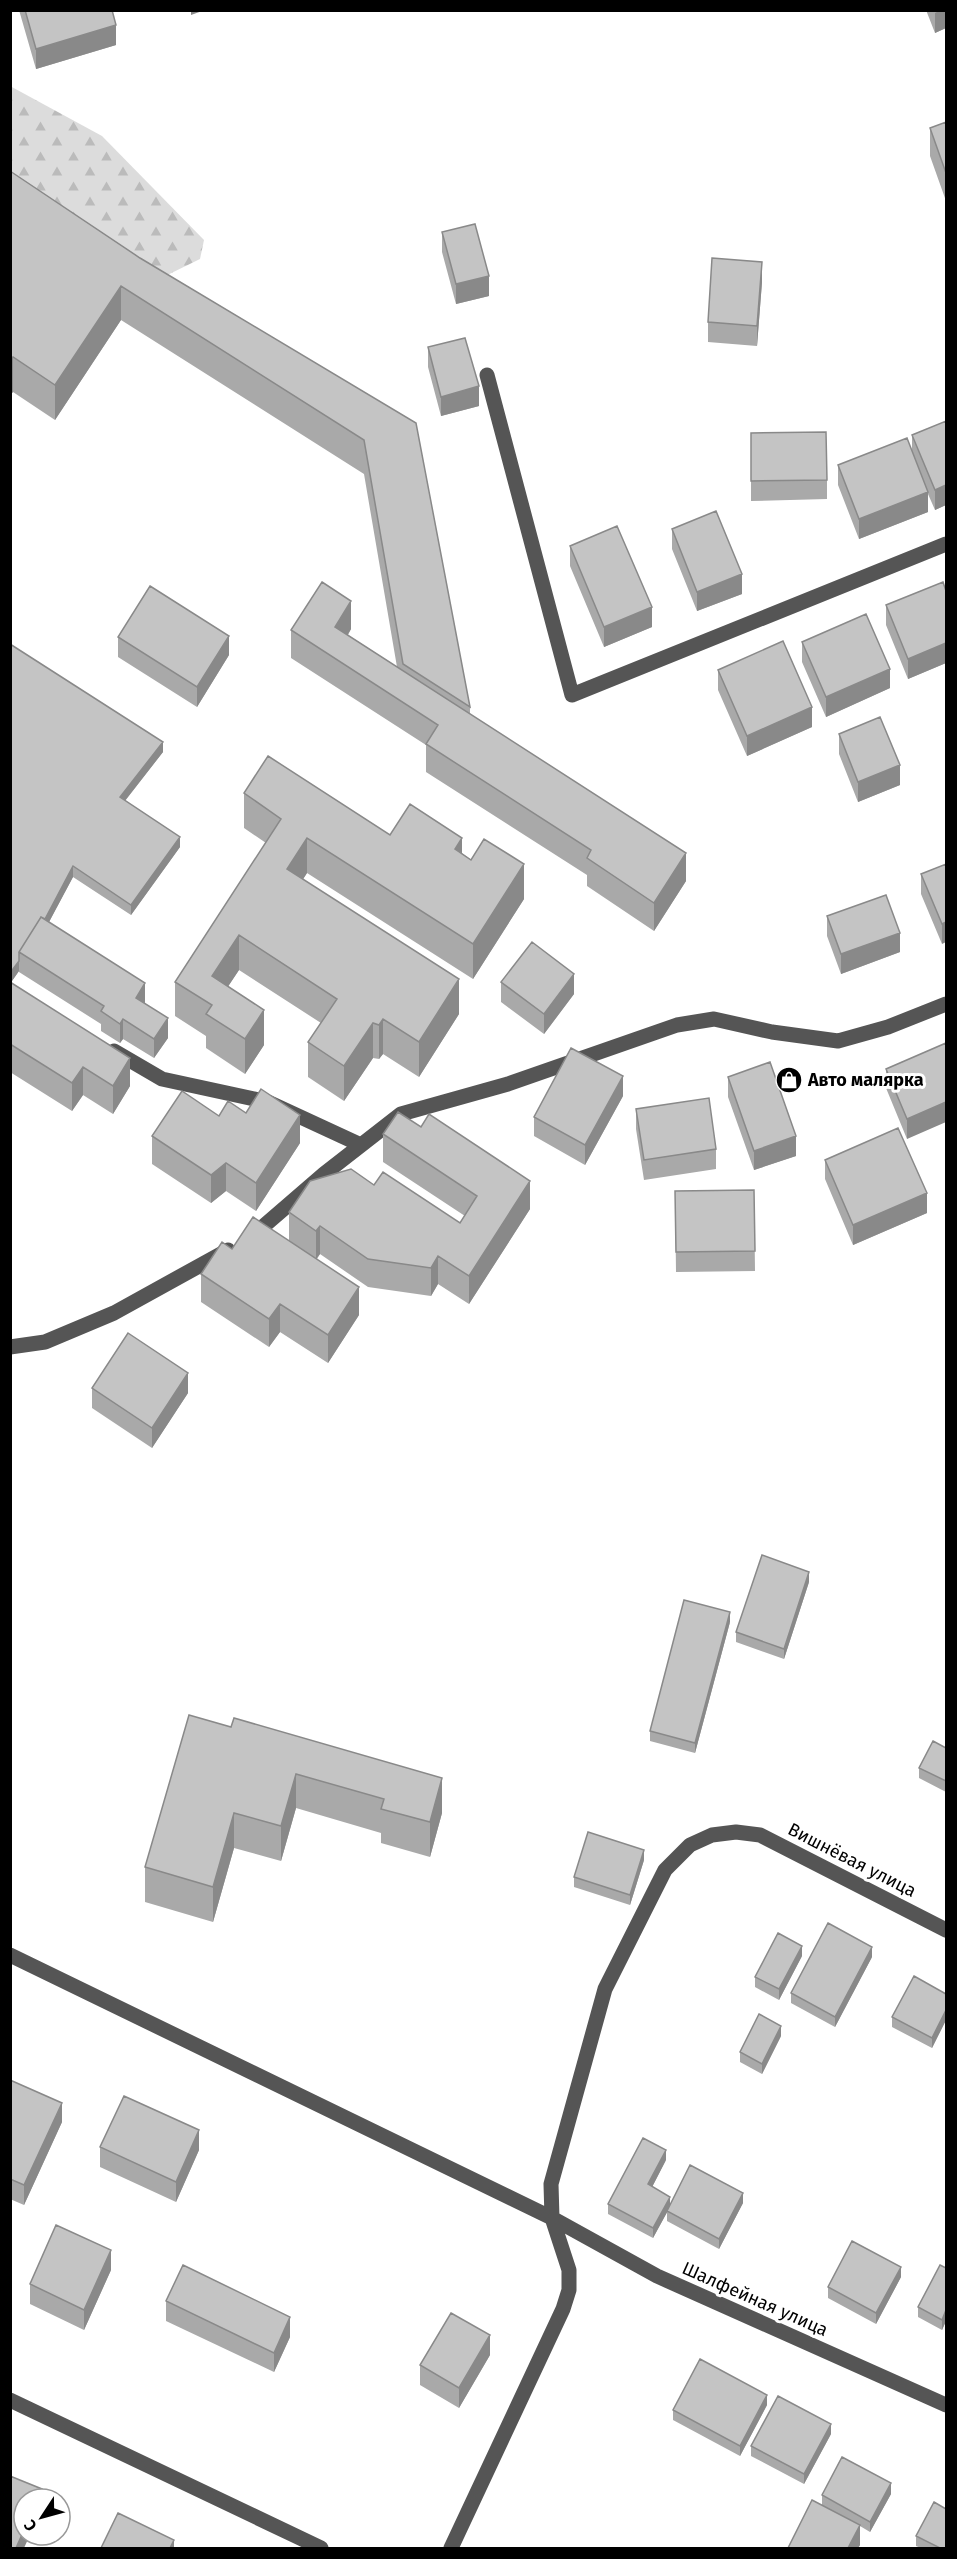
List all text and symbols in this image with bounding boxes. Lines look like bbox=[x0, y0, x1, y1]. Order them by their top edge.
shop icon: Авто малярка bbox=[774, 1065, 804, 1095]
place label: Авто малярка bbox=[807, 1069, 924, 1091]
street label: Вишнёвая улица bbox=[784, 1818, 920, 1902]
street label: Шалфейная улица bbox=[679, 2257, 831, 2341]
north arrow bbox=[12, 2487, 72, 2547]
text: С bbox=[19, 2516, 41, 2535]

